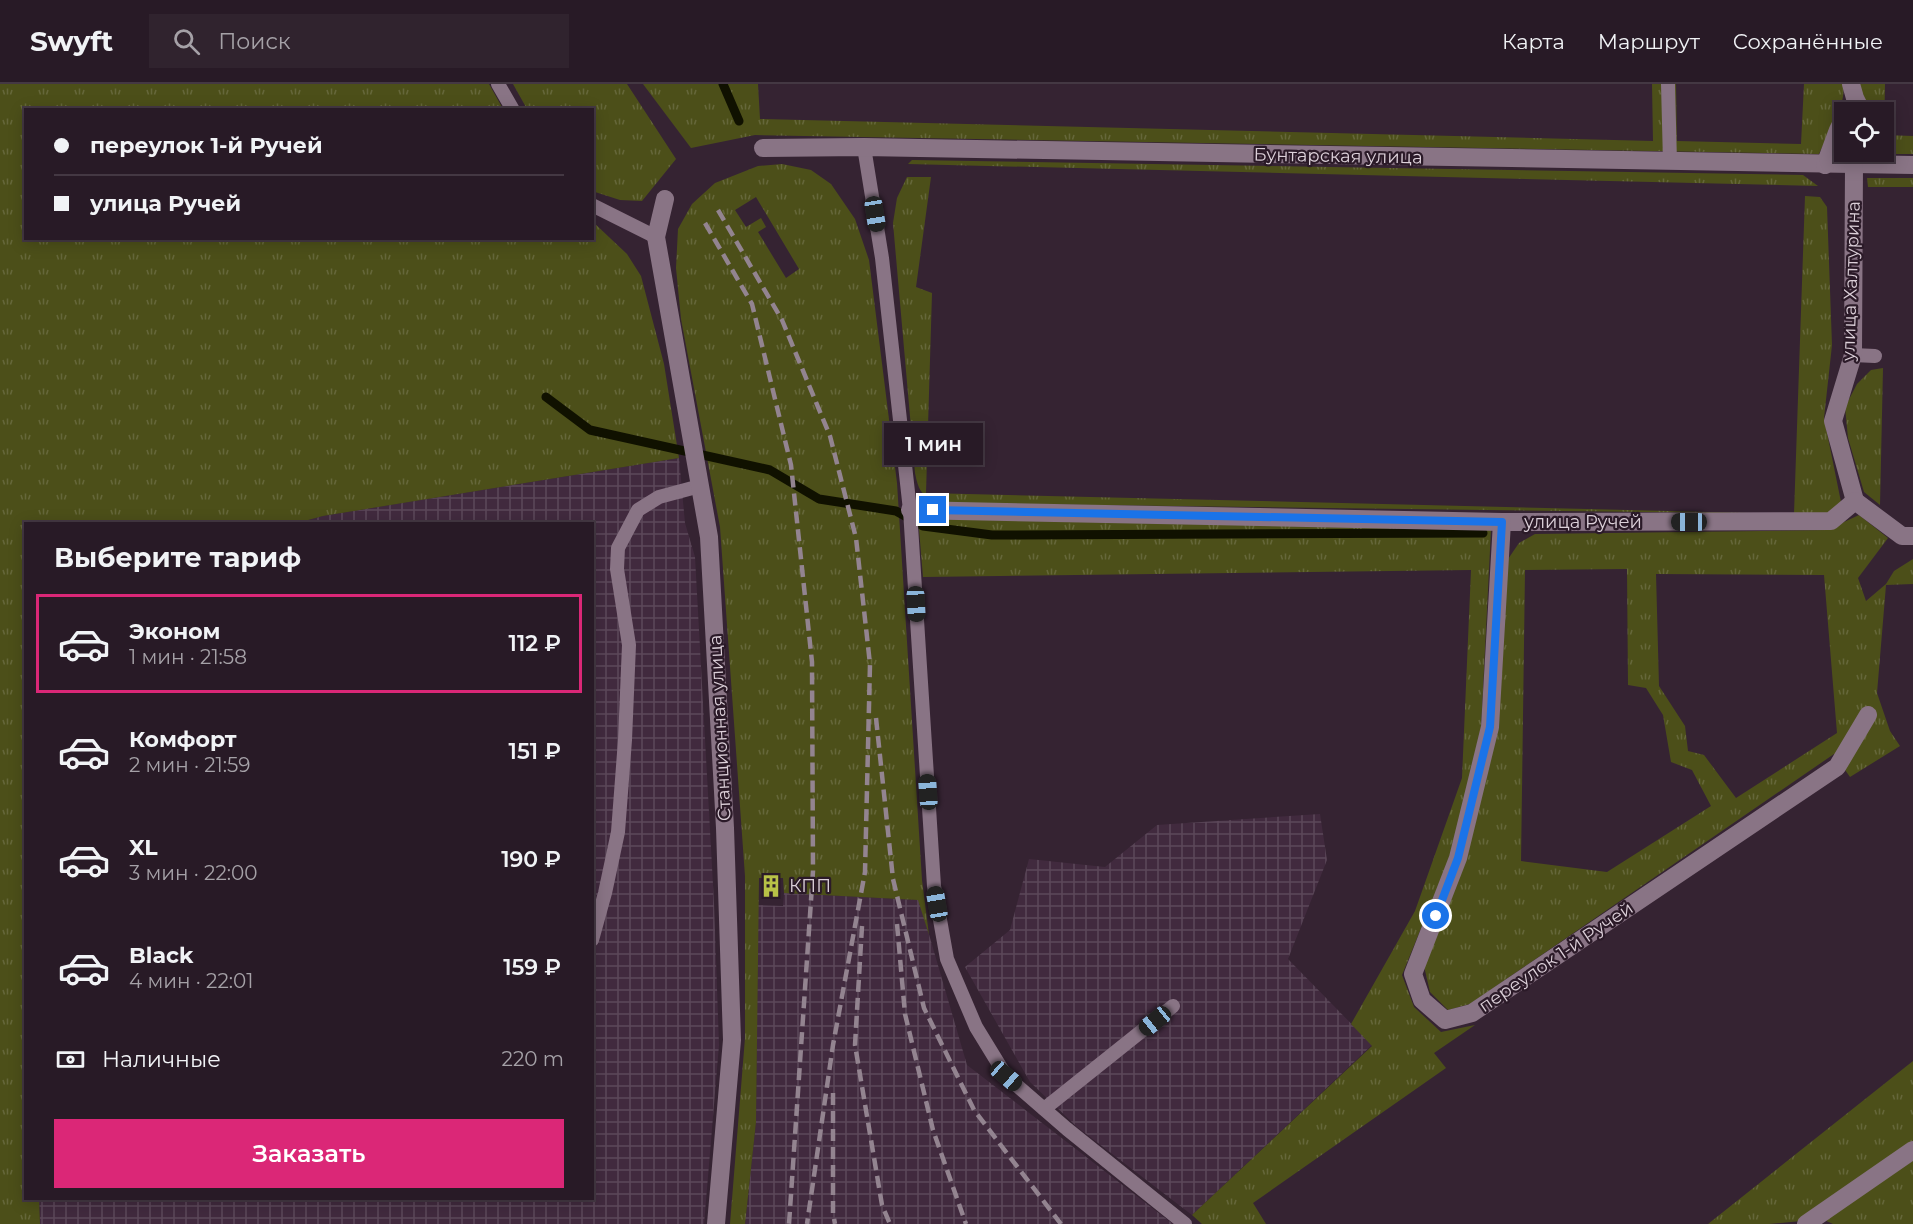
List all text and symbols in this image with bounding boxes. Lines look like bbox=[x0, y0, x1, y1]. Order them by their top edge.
search box bbox=[149, 14, 569, 68]
text: Swyft bbox=[30, 24, 113, 58]
icon: search bbox=[170, 25, 203, 58]
text: Поиск bbox=[218, 28, 291, 55]
text: Карта bbox=[1502, 29, 1565, 54]
text: Маршрут bbox=[1598, 29, 1700, 54]
text: Сохранённые bbox=[1733, 29, 1883, 54]
map controls bbox=[1834, 102, 1894, 162]
button: locate bbox=[1834, 102, 1894, 162]
text: переулок 1-й Ручей bbox=[90, 132, 323, 159]
street label: Бунтарская улица bbox=[1253, 144, 1423, 168]
text: улица Ручей bbox=[90, 190, 241, 217]
car bbox=[863, 195, 887, 233]
street label: улица Халтурина bbox=[1837, 201, 1865, 362]
callout: 1 мин bbox=[884, 423, 982, 465]
text: 1 мин bbox=[905, 432, 962, 456]
route end bbox=[919, 496, 946, 523]
street label: улица Ручей bbox=[1523, 511, 1642, 533]
car bbox=[1671, 513, 1707, 531]
text: Выберите тариф bbox=[54, 541, 301, 574]
car bbox=[906, 586, 926, 622]
icon: car bbox=[57, 617, 111, 671]
text: Эконом bbox=[129, 618, 220, 645]
text: 112 ₽ bbox=[509, 630, 561, 657]
street label: Станционная улица bbox=[704, 634, 736, 822]
text: 1 мин · 21:58 bbox=[129, 645, 247, 669]
icon: car bbox=[57, 725, 111, 779]
text: Комфорт bbox=[129, 726, 237, 753]
text: 151 ₽ bbox=[509, 738, 561, 765]
text: 2 мин · 21:59 bbox=[129, 753, 251, 777]
car bbox=[918, 773, 938, 811]
icon: car bbox=[57, 833, 111, 887]
text: XL bbox=[129, 834, 158, 861]
text: 190 ₽ bbox=[501, 846, 561, 873]
text: 3 мин · 22:00 bbox=[129, 861, 258, 885]
building icon: КПП bbox=[758, 873, 784, 899]
place label: КПП bbox=[789, 875, 831, 897]
car bbox=[925, 885, 949, 923]
street label: переулок 1-й Ручей bbox=[1475, 897, 1637, 1017]
route start bbox=[1422, 902, 1449, 929]
icon: car bbox=[57, 941, 111, 995]
text: Black bbox=[129, 942, 193, 969]
text: 159 ₽ bbox=[503, 954, 561, 981]
text: 4 мин · 22:01 bbox=[129, 969, 253, 993]
car bbox=[1135, 1003, 1175, 1039]
icon: cash bbox=[54, 1043, 87, 1076]
text: Наличные bbox=[102, 1046, 221, 1073]
text: 220 m bbox=[502, 1047, 564, 1071]
car bbox=[987, 1057, 1025, 1095]
button: Заказать bbox=[54, 1119, 564, 1188]

